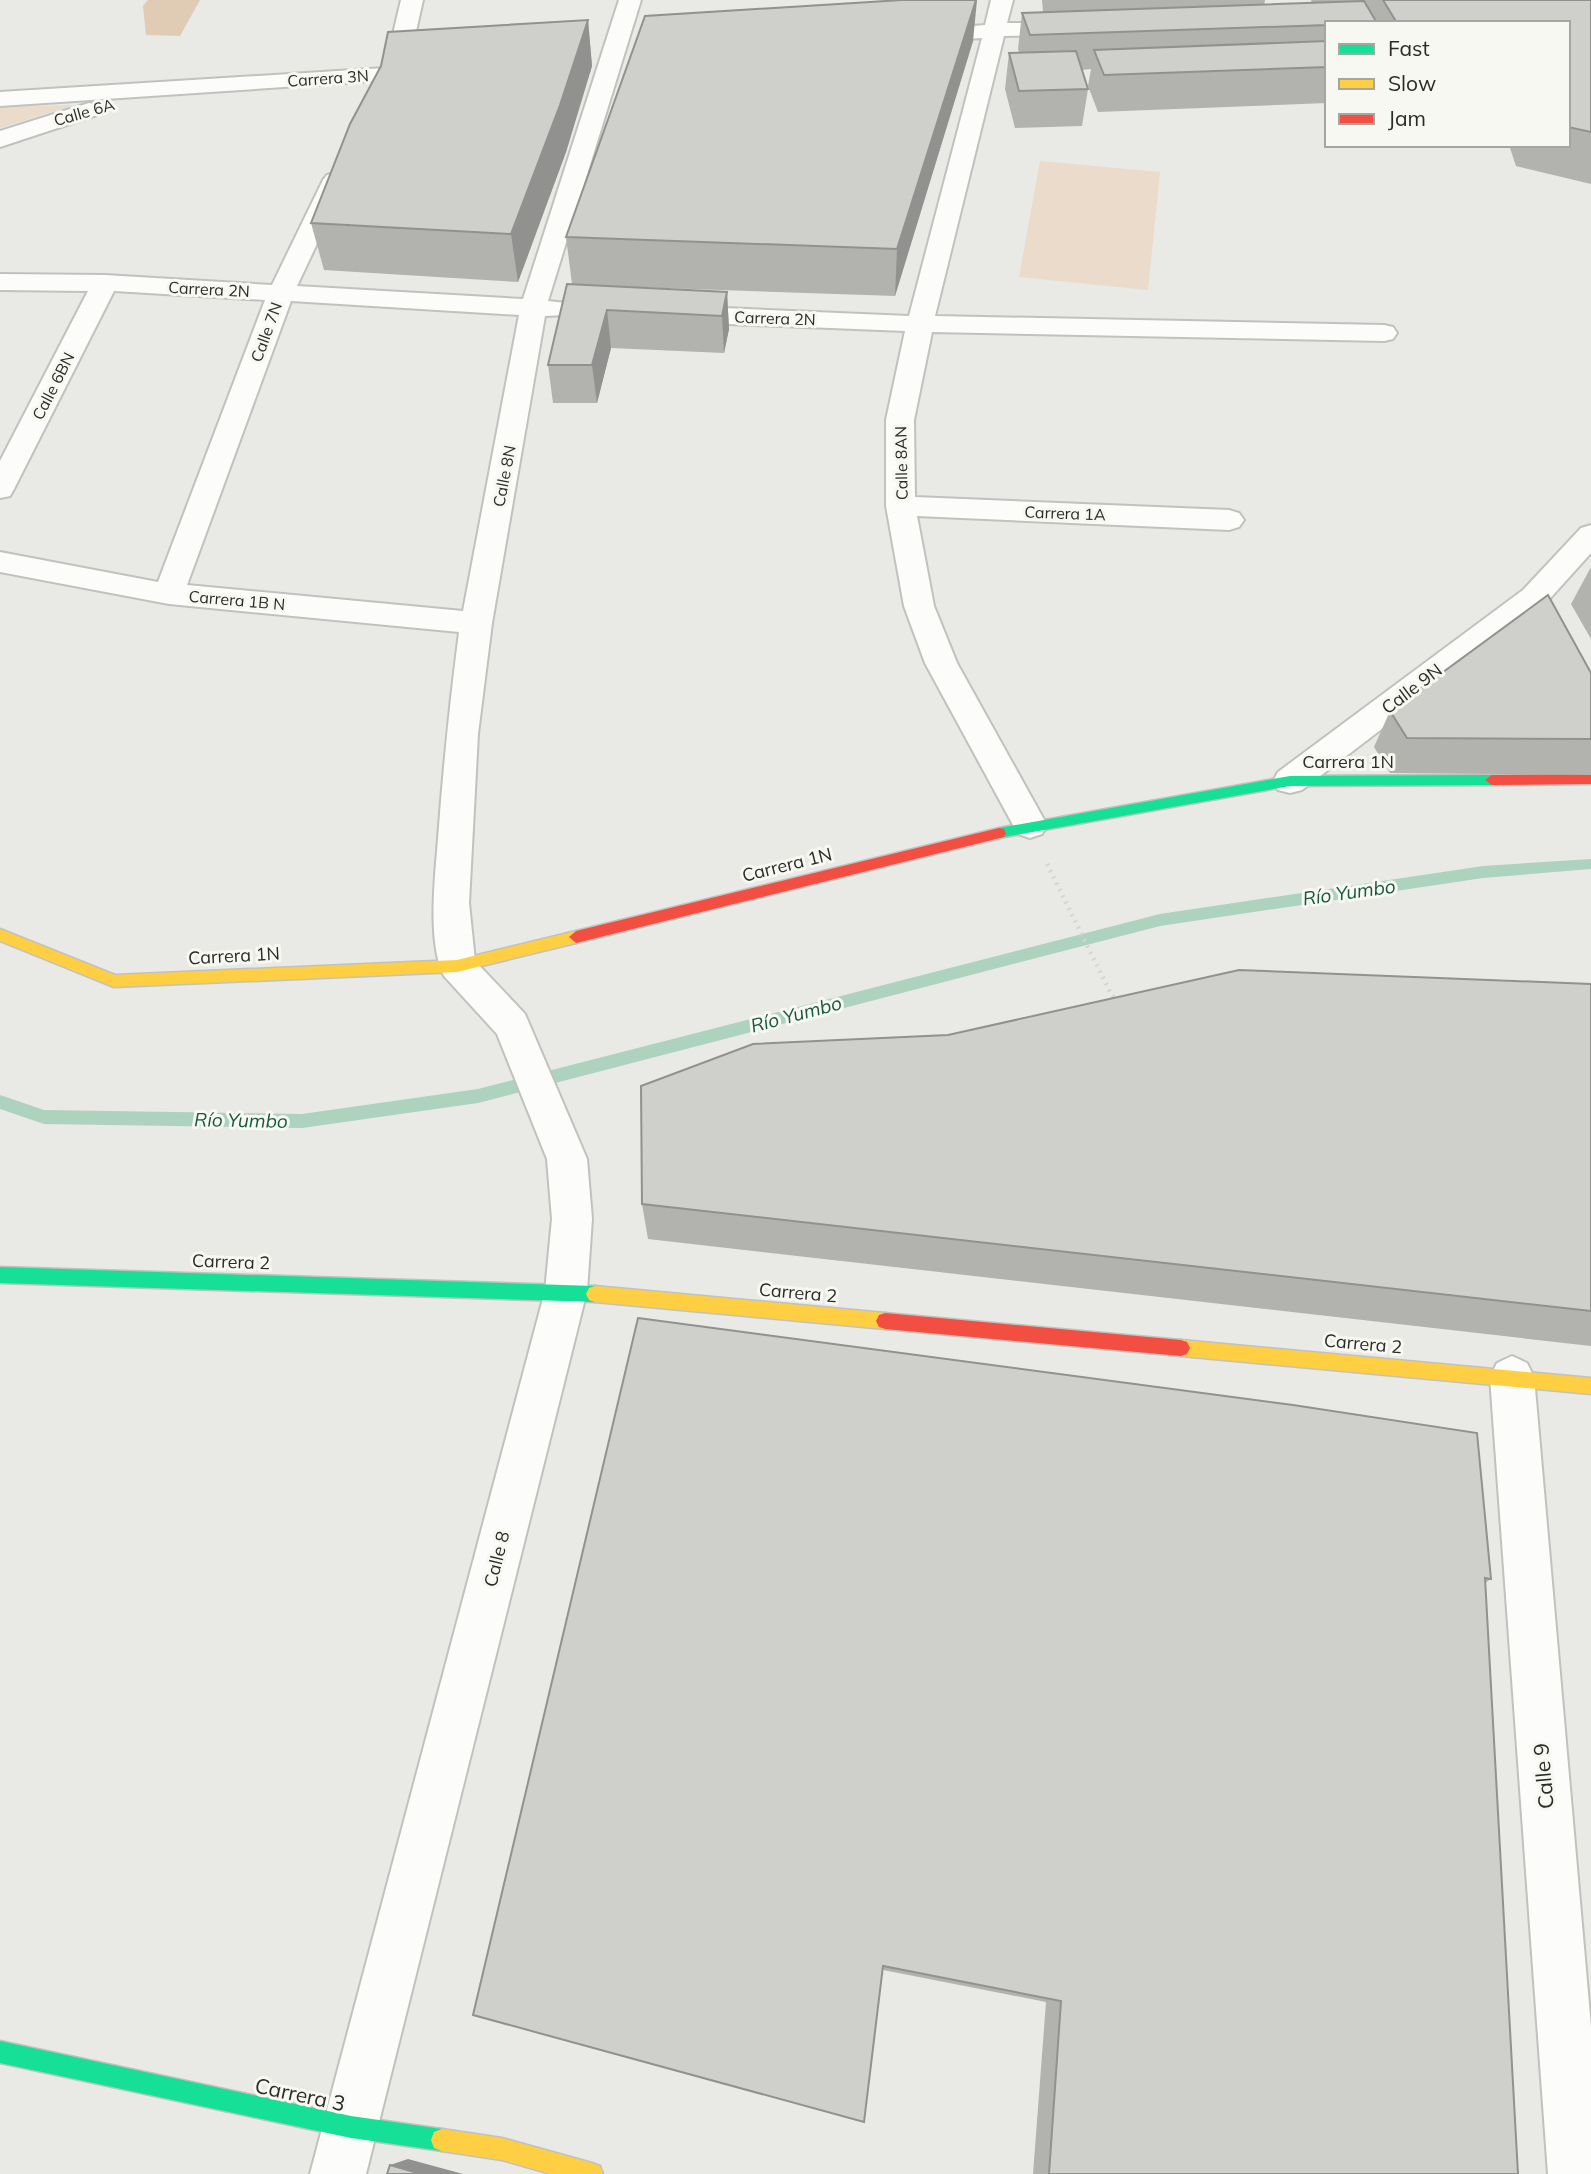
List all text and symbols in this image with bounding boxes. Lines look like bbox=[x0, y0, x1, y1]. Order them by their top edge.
legend bbox=[1325, 21, 1570, 147]
text: Fast bbox=[1388, 35, 1430, 61]
street label: Carrera 3N bbox=[287, 65, 369, 91]
text: Slow bbox=[1388, 70, 1436, 96]
street label: Calle 6A bbox=[51, 94, 117, 130]
text: Jam bbox=[1388, 105, 1426, 131]
street label: Carrera 2N bbox=[168, 277, 250, 301]
street label: Calle 7N bbox=[246, 299, 286, 365]
street label: Carrera 2N bbox=[734, 307, 816, 329]
street label: Calle 6BN bbox=[27, 349, 79, 423]
street label: Calle 8AN bbox=[890, 426, 912, 500]
street label: Calle 8N bbox=[488, 443, 520, 509]
street label: Carrera 1A bbox=[1024, 502, 1106, 524]
street label: Carrera 1B N bbox=[188, 586, 286, 614]
street label: Calle 9N bbox=[1377, 658, 1447, 719]
street label: Carrera 1N bbox=[1302, 750, 1394, 773]
street label: Carrera 1N bbox=[740, 842, 834, 887]
water label: Río Yumbo bbox=[1301, 874, 1397, 910]
street label: Carrera 1N bbox=[188, 942, 280, 969]
water label: Río Yumbo bbox=[748, 990, 844, 1038]
water label: Río Yumbo bbox=[194, 1107, 288, 1133]
street label: Carrera 2 bbox=[191, 1249, 271, 1274]
street label: Carrera 2 bbox=[758, 1278, 838, 1307]
street label: Carrera 2 bbox=[1323, 1329, 1403, 1358]
street label: Calle 8 bbox=[478, 1529, 515, 1589]
street label: Calle 9 bbox=[1527, 1742, 1559, 1810]
street label: Carrera 3 bbox=[253, 2072, 348, 2116]

